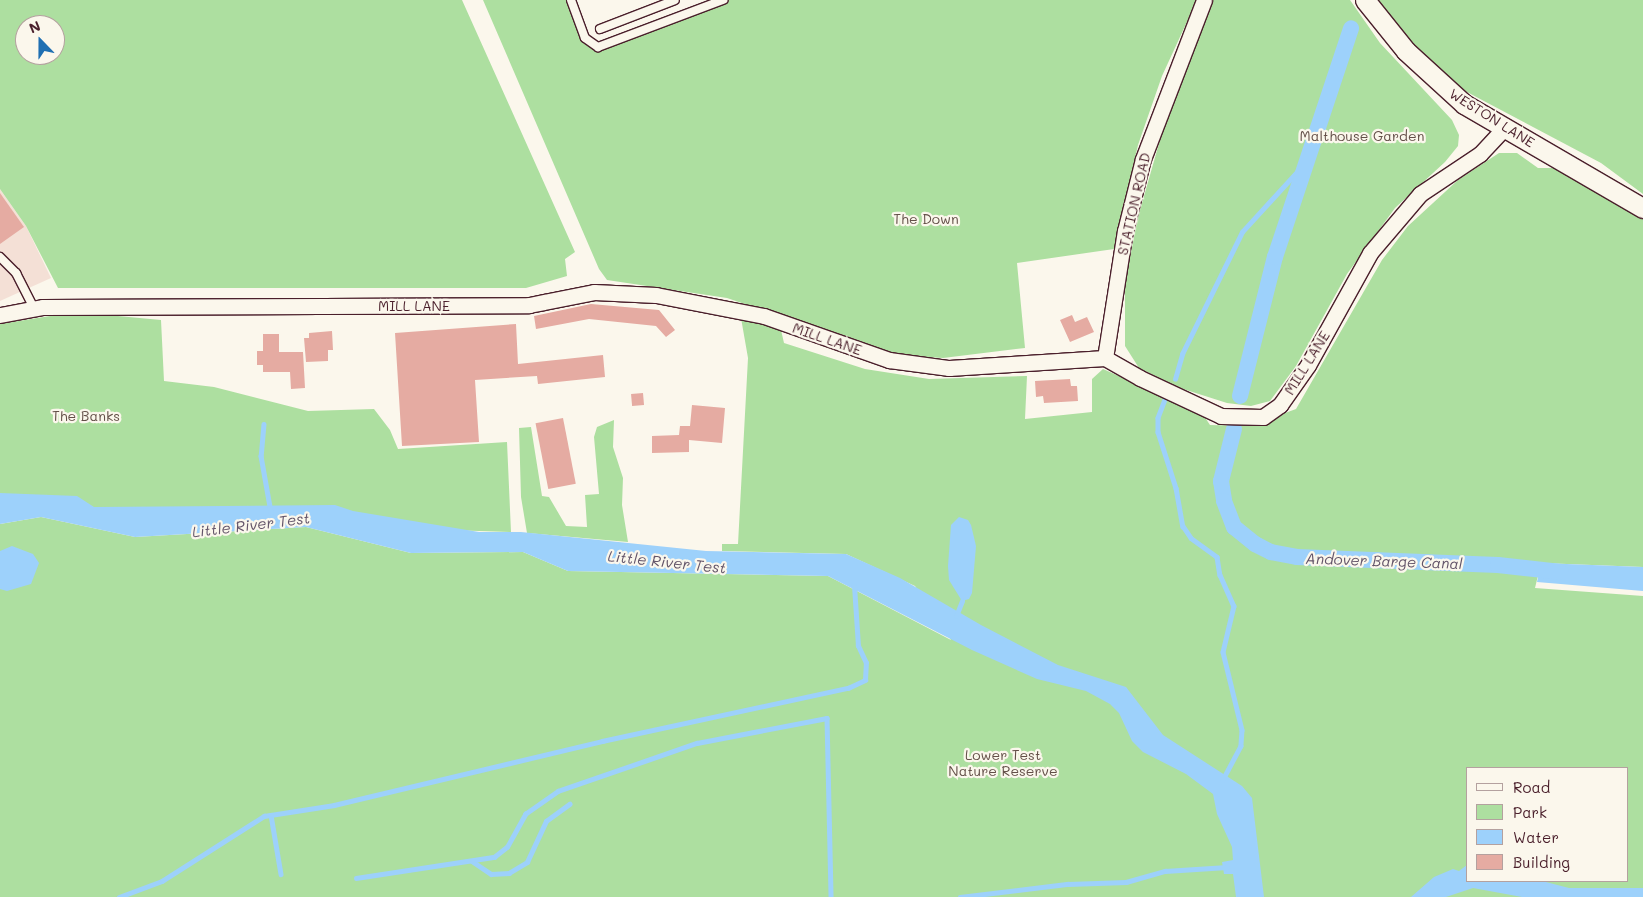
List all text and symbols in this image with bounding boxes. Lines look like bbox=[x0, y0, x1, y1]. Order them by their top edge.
north arrow bbox=[15, 15, 65, 65]
text: N bbox=[26, 16, 43, 37]
street label: WESTON LANE bbox=[1446, 85, 1538, 151]
park label: Malthouse Garden bbox=[1300, 128, 1424, 144]
street label: STATION ROAD bbox=[1114, 151, 1154, 257]
park label: The Down bbox=[893, 211, 959, 227]
street label: MILL LANE bbox=[378, 298, 450, 314]
street label: MILL LANE bbox=[790, 319, 864, 359]
street label: MILL LANE bbox=[1281, 328, 1333, 398]
park label: The Banks bbox=[52, 408, 120, 424]
water label: Little River Test bbox=[191, 509, 311, 541]
water label: Little River Test bbox=[607, 547, 727, 577]
water label: Andover Barge Canal bbox=[1305, 549, 1463, 573]
park label: Lower Test Nature Reserve bbox=[948, 747, 1058, 780]
legend bbox=[1466, 767, 1628, 882]
text: Road bbox=[1513, 777, 1550, 797]
text: Park bbox=[1513, 802, 1547, 822]
text: Water bbox=[1513, 827, 1559, 847]
text: Building bbox=[1513, 852, 1570, 872]

